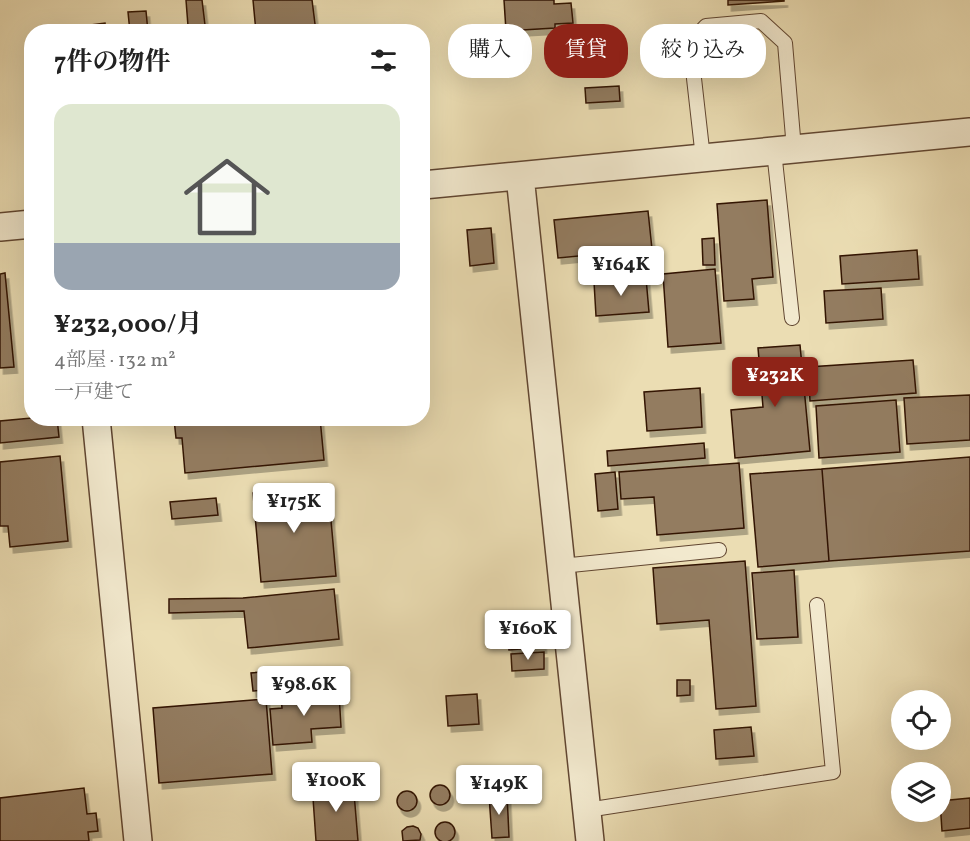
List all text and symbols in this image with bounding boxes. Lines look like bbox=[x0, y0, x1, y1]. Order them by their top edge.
chip: 購入 bbox=[448, 24, 532, 78]
chip: 賃貸 bbox=[544, 24, 628, 78]
chip: 絞り込み bbox=[640, 24, 766, 78]
icon: filters bbox=[367, 44, 400, 77]
text: 7件の物件 bbox=[54, 45, 170, 81]
icon: home bbox=[173, 143, 281, 251]
pin: ¥164K bbox=[579, 246, 663, 297]
text: ¥164K bbox=[592, 251, 650, 279]
text: ¥232,000/月 bbox=[54, 307, 202, 343]
text: 4部屋 · 132 m² bbox=[54, 347, 176, 375]
pin: ¥232K bbox=[733, 357, 817, 408]
text: ¥232K bbox=[746, 362, 804, 390]
text: 一戸建て bbox=[54, 379, 134, 407]
pin: ¥175K bbox=[252, 483, 336, 534]
text: ¥175K bbox=[267, 488, 321, 516]
pin: ¥160K bbox=[486, 610, 570, 661]
text: ¥160K bbox=[499, 615, 557, 643]
pin: ¥98.6K bbox=[255, 666, 353, 717]
text: ¥98.6K bbox=[271, 671, 337, 699]
map controls bbox=[891, 690, 951, 822]
button: locate bbox=[891, 690, 951, 750]
pin: ¥100K bbox=[294, 762, 378, 813]
button: layers bbox=[891, 762, 951, 822]
pin: ¥149K bbox=[457, 765, 541, 816]
text: ¥100K bbox=[306, 767, 366, 795]
text: ¥149K bbox=[470, 770, 528, 798]

